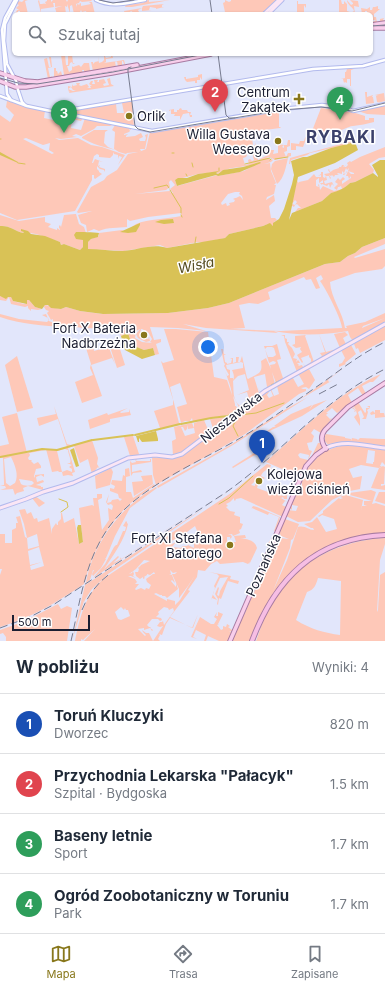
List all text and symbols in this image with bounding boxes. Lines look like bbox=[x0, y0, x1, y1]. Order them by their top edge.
search box bbox=[12, 12, 373, 56]
icon: search bbox=[26, 23, 48, 45]
text: Szukaj tutaj bbox=[58, 25, 140, 44]
pin: 2 bbox=[202, 79, 228, 112]
place label: Centrum Zakątek bbox=[237, 84, 290, 115]
pin: 4 bbox=[327, 87, 353, 120]
marker: Centrum Zakątek bbox=[293, 93, 305, 105]
pin: 3 bbox=[51, 100, 77, 133]
place label: Orlik bbox=[137, 108, 165, 124]
marker: Orlik bbox=[124, 111, 134, 121]
place label: Willa Gustava Weesego bbox=[187, 126, 270, 157]
district label: RYBAKI bbox=[306, 127, 376, 147]
marker: Willa Gustava Weesego bbox=[273, 136, 283, 146]
water label: Wisła bbox=[176, 253, 216, 276]
place label: Fort X Bateria Nadbrzeżna bbox=[52, 320, 136, 351]
marker: Fort X Bateria Nadbrzeżna bbox=[139, 330, 149, 340]
your location bbox=[198, 337, 218, 357]
street label: Nieszawska bbox=[197, 388, 265, 446]
pin: 1 bbox=[249, 430, 275, 463]
place label: Kolejowa wieża ciśnień bbox=[267, 466, 350, 497]
marker: Kolejowa wieża ciśnień bbox=[254, 476, 264, 486]
place label: Fort XI Stefana Batorego bbox=[131, 530, 222, 561]
street label: Poznańska bbox=[242, 531, 284, 599]
marker: Fort XI Stefana Batorego bbox=[225, 540, 235, 550]
scale bar bbox=[12, 613, 90, 632]
text: 500 m bbox=[18, 615, 51, 629]
text: W pobliżu bbox=[16, 657, 99, 677]
text: Wyniki: 4 bbox=[312, 659, 369, 675]
text: Toruń Kluczyki bbox=[54, 706, 164, 725]
text: 1 bbox=[26, 716, 32, 732]
text: 820 m bbox=[330, 716, 369, 732]
text: Dworzec bbox=[54, 725, 108, 741]
text: Przychodnia Lekarska "Pałacyk" bbox=[54, 766, 294, 785]
text: 2 bbox=[25, 776, 33, 792]
text: 1.5 km bbox=[330, 776, 369, 792]
text: Szpital · Bydgoska bbox=[54, 785, 167, 801]
text: Baseny letnie bbox=[54, 826, 152, 845]
text: 3 bbox=[25, 836, 33, 852]
text: 1.7 km bbox=[331, 836, 369, 852]
text: Sport bbox=[54, 845, 87, 861]
text: Ogród Zoobotaniczny w Toruniu bbox=[54, 886, 289, 905]
text: 4 bbox=[25, 896, 33, 912]
text: 1.7 km bbox=[331, 896, 369, 912]
text: Park bbox=[54, 905, 82, 921]
tab: Mapa bbox=[47, 943, 76, 981]
tab: Trasa bbox=[169, 943, 198, 981]
tab: Zapisane bbox=[291, 943, 338, 981]

